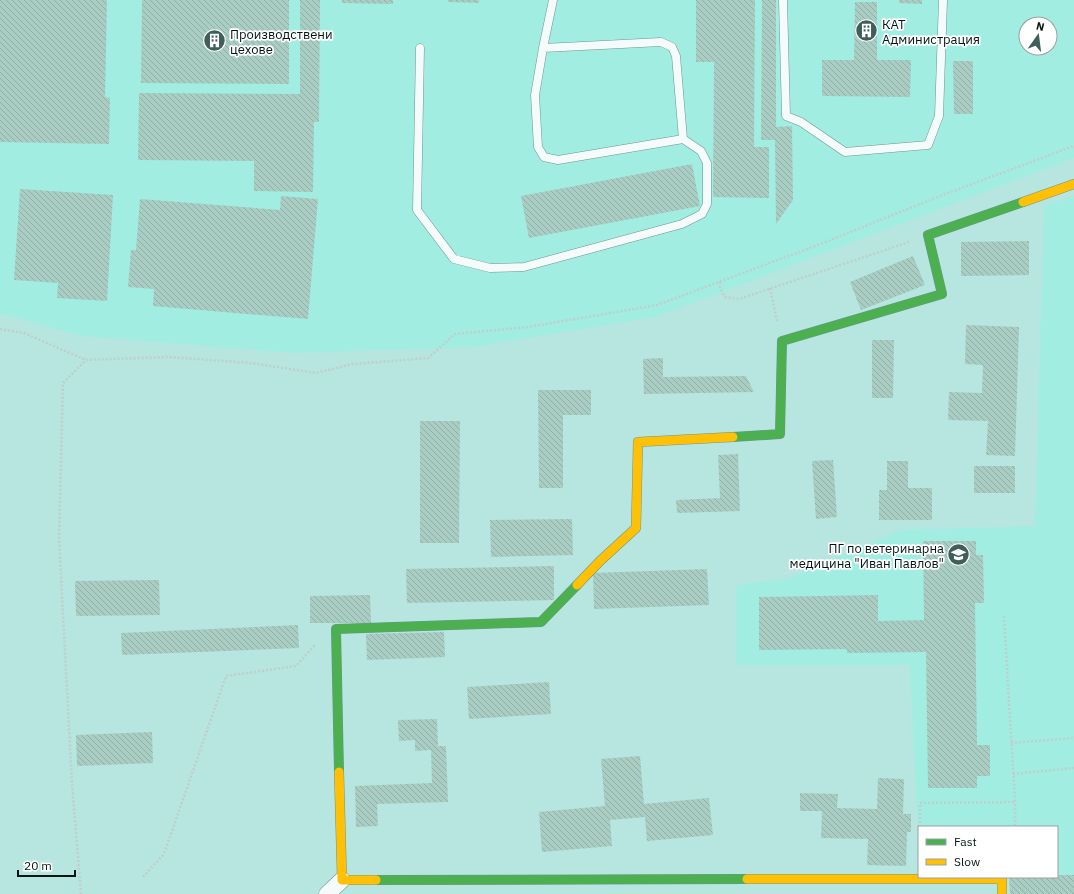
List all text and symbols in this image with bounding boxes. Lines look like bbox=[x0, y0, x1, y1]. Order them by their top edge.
place label: КАТ Администрация bbox=[882, 16, 980, 48]
north arrow bbox=[1018, 16, 1058, 56]
building icon: КАТ Администрация bbox=[853, 18, 879, 44]
text: N bbox=[1035, 19, 1046, 34]
place label: Производствени цехове bbox=[230, 26, 333, 58]
building icon: Производствени цехове bbox=[202, 28, 228, 54]
place label: ПГ по ветеринарна медицина "Иван Павлов" bbox=[790, 540, 944, 572]
school or university icon: ПГ по ветеринарна медицина "Иван Павлов" bbox=[946, 542, 972, 568]
legend bbox=[918, 826, 1058, 878]
text: Fast bbox=[954, 834, 977, 849]
scale bar bbox=[18, 852, 75, 878]
text: Slow bbox=[954, 854, 980, 869]
text: 20 m bbox=[24, 858, 52, 873]

